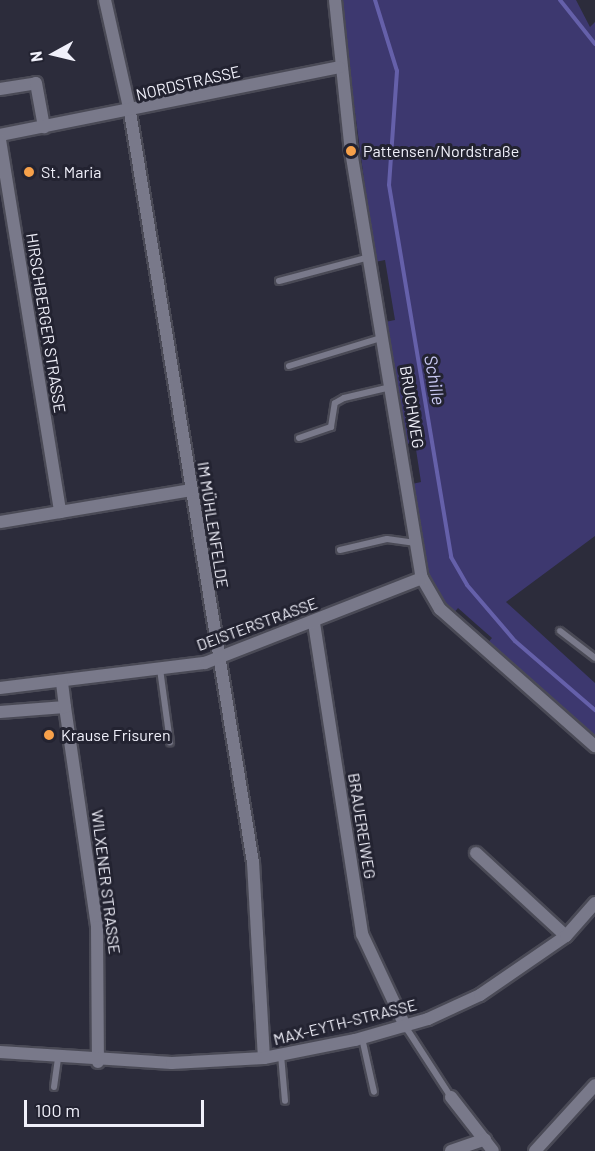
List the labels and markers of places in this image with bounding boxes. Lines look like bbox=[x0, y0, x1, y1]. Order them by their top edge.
place label: Pattensen/Nordstraße bbox=[363, 141, 519, 161]
marker: Pattensen/Nordstraße bbox=[344, 144, 358, 158]
place label: St. Maria bbox=[41, 162, 102, 182]
marker: St. Maria bbox=[22, 165, 36, 179]
place label: Krause Frisuren bbox=[61, 725, 171, 745]
marker: Krause Frisuren bbox=[42, 728, 56, 742]

